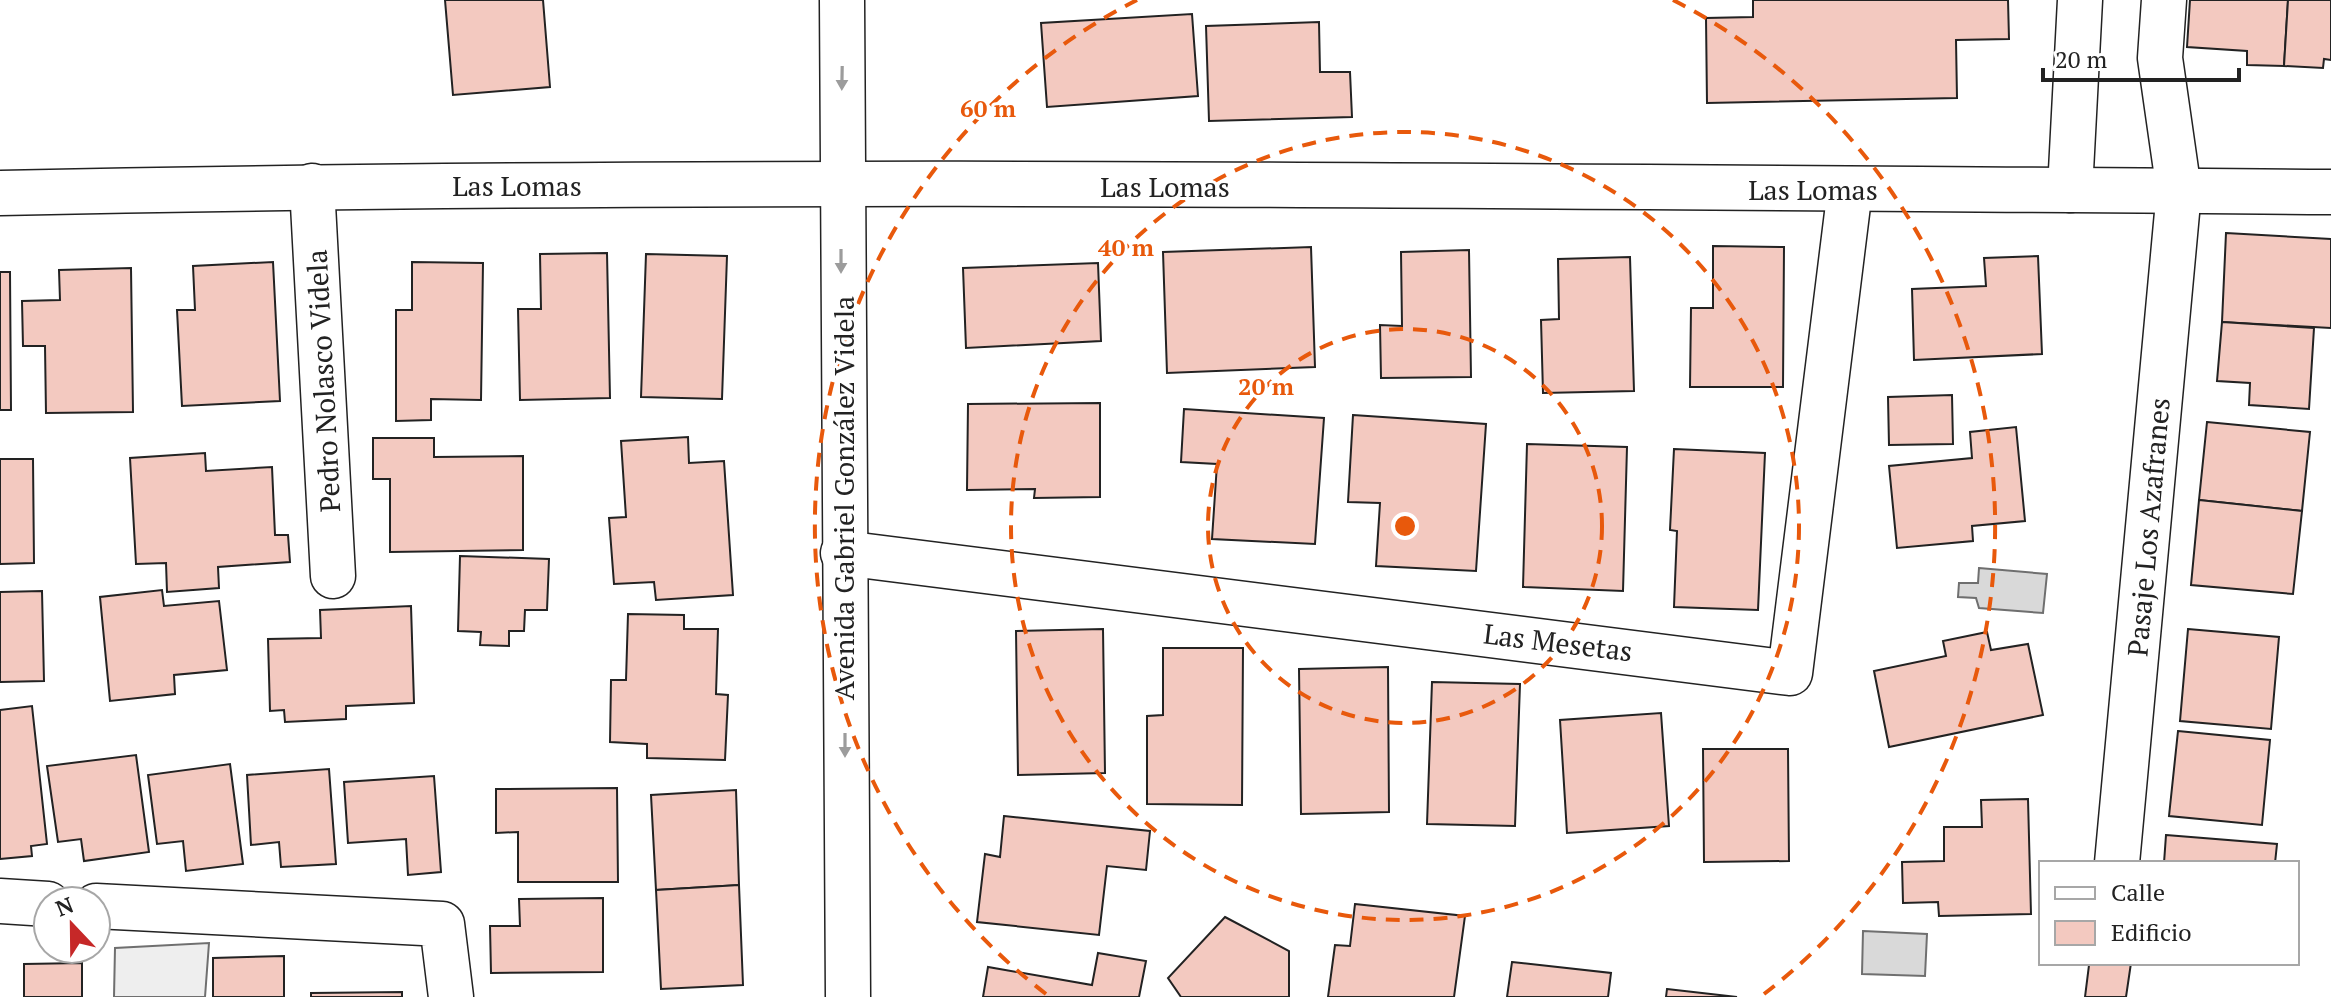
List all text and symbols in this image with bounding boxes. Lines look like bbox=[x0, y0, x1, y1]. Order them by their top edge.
scale bar bbox=[2043, 32, 2239, 82]
text: 20 m bbox=[2055, 43, 2107, 75]
one-way arrow bbox=[836, 66, 848, 91]
text: 60 m bbox=[960, 92, 1016, 124]
street label: Las Lomas bbox=[452, 167, 582, 204]
street label: Las Lomas bbox=[1100, 168, 1230, 205]
street label: Las Lomas bbox=[1748, 171, 1878, 208]
text: 40 m bbox=[1098, 231, 1154, 263]
street label: Pedro Nolasco Videla bbox=[298, 249, 348, 513]
one-way arrow bbox=[835, 249, 847, 274]
street label: Avenida Gabriel González Videla bbox=[825, 296, 862, 700]
text: 20 m bbox=[1238, 370, 1294, 402]
street label: Pasaje Los Azafranes bbox=[2118, 396, 2178, 658]
centre of rings bbox=[1391, 512, 1419, 540]
street label: Las Mesetas bbox=[1481, 615, 1635, 669]
one-way arrow bbox=[839, 733, 852, 758]
legend bbox=[2039, 861, 2299, 965]
text: Calle bbox=[2111, 876, 2165, 908]
north arrow bbox=[32, 885, 112, 965]
text: N bbox=[51, 889, 78, 923]
text: Edificio bbox=[2111, 916, 2192, 948]

